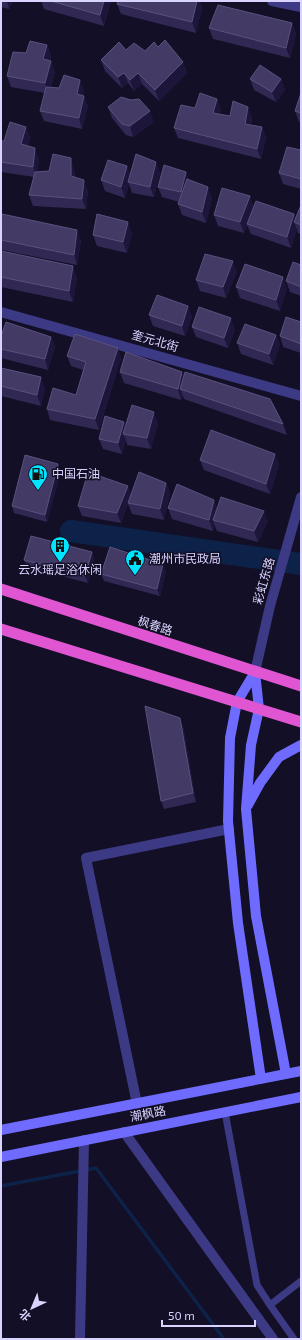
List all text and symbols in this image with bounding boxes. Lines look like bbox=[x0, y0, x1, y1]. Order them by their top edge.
street label: 奎元北街 bbox=[130, 327, 180, 353]
fuel station icon: 中国石油 bbox=[27, 463, 49, 491]
place label: 中国石油 bbox=[52, 466, 100, 480]
building icon: 云水瑶足浴休闲 bbox=[49, 535, 71, 563]
public building icon: 潮州市民政局 bbox=[124, 548, 146, 576]
place label: 潮州市民政局 bbox=[149, 551, 221, 565]
street label: 彩虹东路 bbox=[250, 556, 276, 606]
place label: 云水瑶足浴休闲 bbox=[18, 562, 102, 576]
street label: 枫春路 bbox=[136, 613, 175, 637]
street label: 潮枫路 bbox=[129, 1103, 167, 1123]
north arrow bbox=[12, 1288, 52, 1328]
scale bar bbox=[162, 1302, 255, 1328]
text: 北 bbox=[16, 1307, 33, 1324]
text: 50 m bbox=[168, 1308, 195, 1322]

